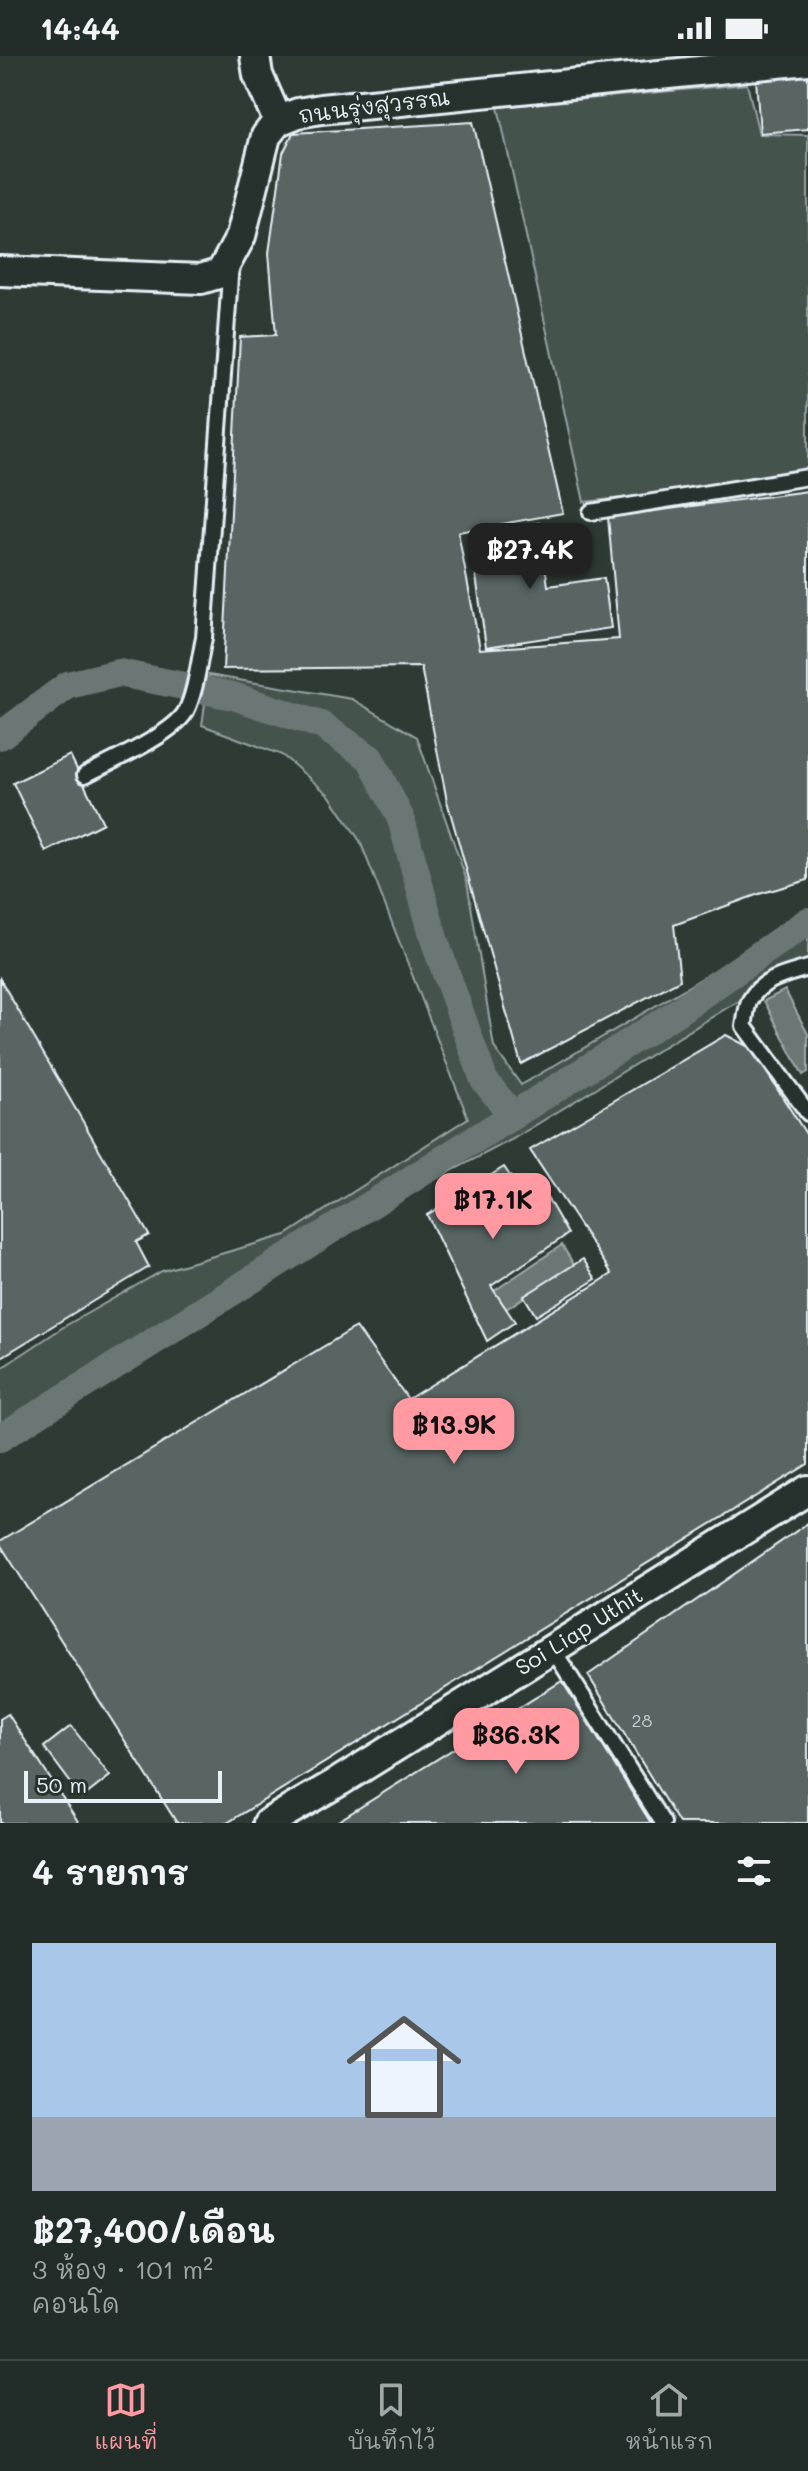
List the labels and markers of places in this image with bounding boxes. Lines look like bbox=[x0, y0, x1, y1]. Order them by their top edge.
pin: ฿27.4K bbox=[465, 523, 595, 591]
pin: ฿17.1K bbox=[428, 1173, 558, 1241]
pin: ฿13.9K bbox=[389, 1398, 519, 1466]
pin: ฿36.3K bbox=[451, 1708, 581, 1776]

